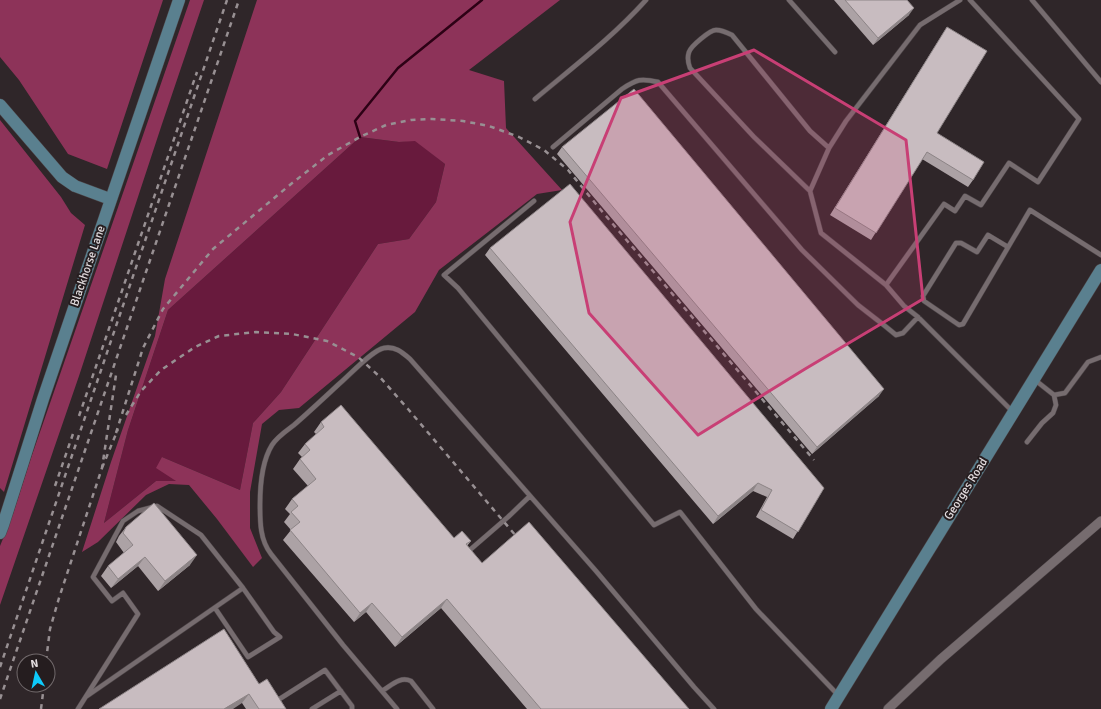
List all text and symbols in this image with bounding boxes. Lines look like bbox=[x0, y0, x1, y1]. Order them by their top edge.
street label: Blackhorse Lane bbox=[67, 224, 109, 308]
street label: Georges Road bbox=[941, 455, 991, 523]
north arrow bbox=[16, 653, 56, 693]
text: N bbox=[30, 657, 39, 671]

